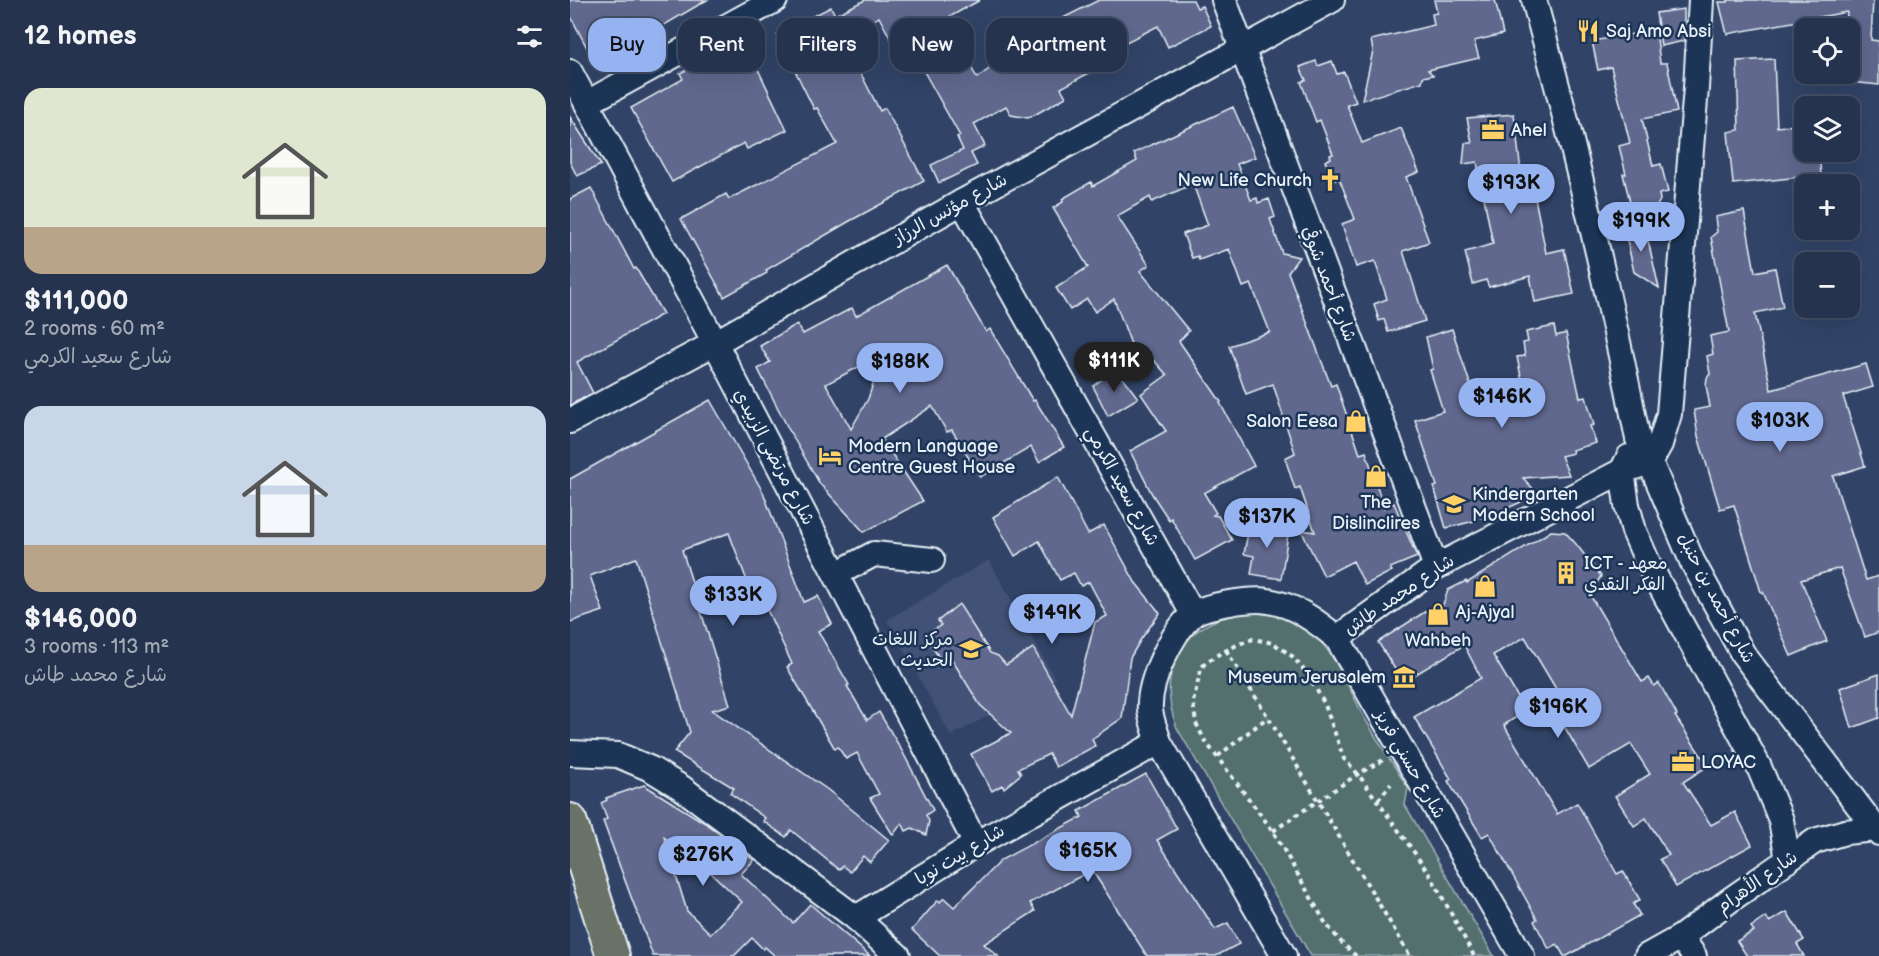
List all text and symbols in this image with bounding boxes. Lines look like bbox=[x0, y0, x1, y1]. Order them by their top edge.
chip: Buy bbox=[588, 18, 666, 72]
chip: Rent bbox=[678, 18, 765, 72]
chip: Filters bbox=[777, 18, 878, 72]
chip: New bbox=[890, 18, 974, 72]
chip: Apartment bbox=[986, 18, 1127, 72]
restaurant icon: Saj Amo Absi bbox=[1575, 18, 1601, 44]
map controls bbox=[1794, 18, 1860, 318]
button: locate bbox=[1794, 18, 1860, 84]
icon: filters bbox=[513, 20, 546, 53]
text: 12 homes bbox=[24, 21, 136, 52]
place label: Saj Amo Absi bbox=[1606, 21, 1711, 42]
button: layers bbox=[1794, 96, 1860, 162]
office icon: Ahel bbox=[1480, 117, 1506, 143]
place label: Ahel bbox=[1511, 120, 1547, 141]
icon: home bbox=[231, 127, 339, 235]
pin: $193K bbox=[1469, 164, 1553, 215]
church icon: New Life Church bbox=[1317, 167, 1343, 193]
street label: شارع مؤنس الرزاز bbox=[887, 169, 1011, 251]
place label: New Life Church bbox=[1178, 170, 1312, 191]
text: $193K bbox=[1482, 171, 1540, 195]
button: + bbox=[1794, 174, 1860, 240]
pin: $199K bbox=[1599, 202, 1683, 253]
text: $199K bbox=[1612, 209, 1670, 233]
street label: شارع أحمد شوقي bbox=[1295, 222, 1363, 346]
button: − bbox=[1794, 252, 1860, 318]
text: $111,000 bbox=[24, 286, 128, 317]
text: 2 rooms · 60 m² bbox=[24, 317, 165, 341]
pin: $111K bbox=[1072, 342, 1156, 393]
pin: $188K bbox=[858, 343, 942, 394]
text: شارع سعيد الكرمي bbox=[24, 345, 172, 369]
text: $111K bbox=[1088, 349, 1140, 373]
text: $188K bbox=[870, 350, 930, 374]
pin: $146K bbox=[1460, 378, 1544, 429]
street label: شارع مرتضى الزبيدي bbox=[727, 385, 819, 530]
text: $146K bbox=[1472, 385, 1532, 409]
pin: $103K bbox=[1738, 402, 1822, 453]
shop icon: Salon Eesa bbox=[1343, 408, 1369, 434]
text: $103K bbox=[1750, 409, 1810, 433]
place label: Salon Eesa bbox=[1246, 411, 1338, 432]
street label: شارع سعيد الكرمي bbox=[1076, 423, 1163, 552]
place label: Modern Language Centre Guest House bbox=[848, 436, 1015, 478]
hotel icon: Modern Language Centre Guest House bbox=[817, 443, 843, 469]
icon: home bbox=[231, 445, 339, 553]
shop icon: The Dislinclires bbox=[1363, 463, 1389, 489]
place label: Kindergarten Modern School bbox=[1472, 484, 1595, 526]
school or university icon: Kindergarten Modern School bbox=[1441, 491, 1467, 517]
place label: The Dislinclires bbox=[1332, 492, 1420, 534]
pin: $137K bbox=[1225, 498, 1309, 549]
text: $137K bbox=[1238, 505, 1296, 529]
street label: شارع أحمد بن حنبل bbox=[1672, 529, 1759, 667]
street label: شارع محمد طاش bbox=[1340, 550, 1459, 641]
place label: ICT - معهد الفكر النقدي bbox=[1584, 553, 1668, 597]
building icon: ICT - معهد الفكر النقدي bbox=[1553, 560, 1579, 586]
shop icon: Aj-Ajyal bbox=[1472, 573, 1498, 599]
pin: $133K bbox=[691, 576, 775, 627]
text: $133K bbox=[704, 583, 762, 607]
pin: $149K bbox=[1010, 594, 1094, 645]
text: $149K bbox=[1023, 601, 1081, 625]
shop icon: Wahbeh bbox=[1425, 601, 1451, 627]
place label: Aj-Ajyal bbox=[1456, 602, 1514, 623]
text: $146,000 bbox=[24, 604, 138, 635]
place label: مركز اللغات الحديث bbox=[872, 629, 953, 671]
place label: Wahbeh bbox=[1405, 630, 1471, 651]
text: 3 rooms · 113 m² bbox=[24, 635, 169, 659]
school or university icon: مركز اللغات الحديث bbox=[958, 636, 984, 662]
text: شارع محمد طاش bbox=[24, 663, 167, 687]
museum icon: Museum Jerusalem bbox=[1391, 664, 1417, 690]
place label: Museum Jerusalem bbox=[1227, 667, 1386, 688]
pin: $196K bbox=[1516, 688, 1600, 739]
text: $196K bbox=[1528, 695, 1588, 719]
street label: شارع حسني فريز bbox=[1365, 704, 1450, 825]
office icon: LOYAC bbox=[1670, 749, 1696, 775]
place label: LOYAC bbox=[1701, 752, 1756, 773]
street label: شارع بيت نوبا bbox=[912, 820, 1009, 891]
pin: $165K bbox=[1046, 832, 1130, 883]
pin: $276K bbox=[661, 836, 745, 887]
text: $165K bbox=[1059, 839, 1117, 863]
text: $276K bbox=[672, 843, 734, 867]
street label: شارع الأهرام bbox=[1711, 845, 1803, 920]

